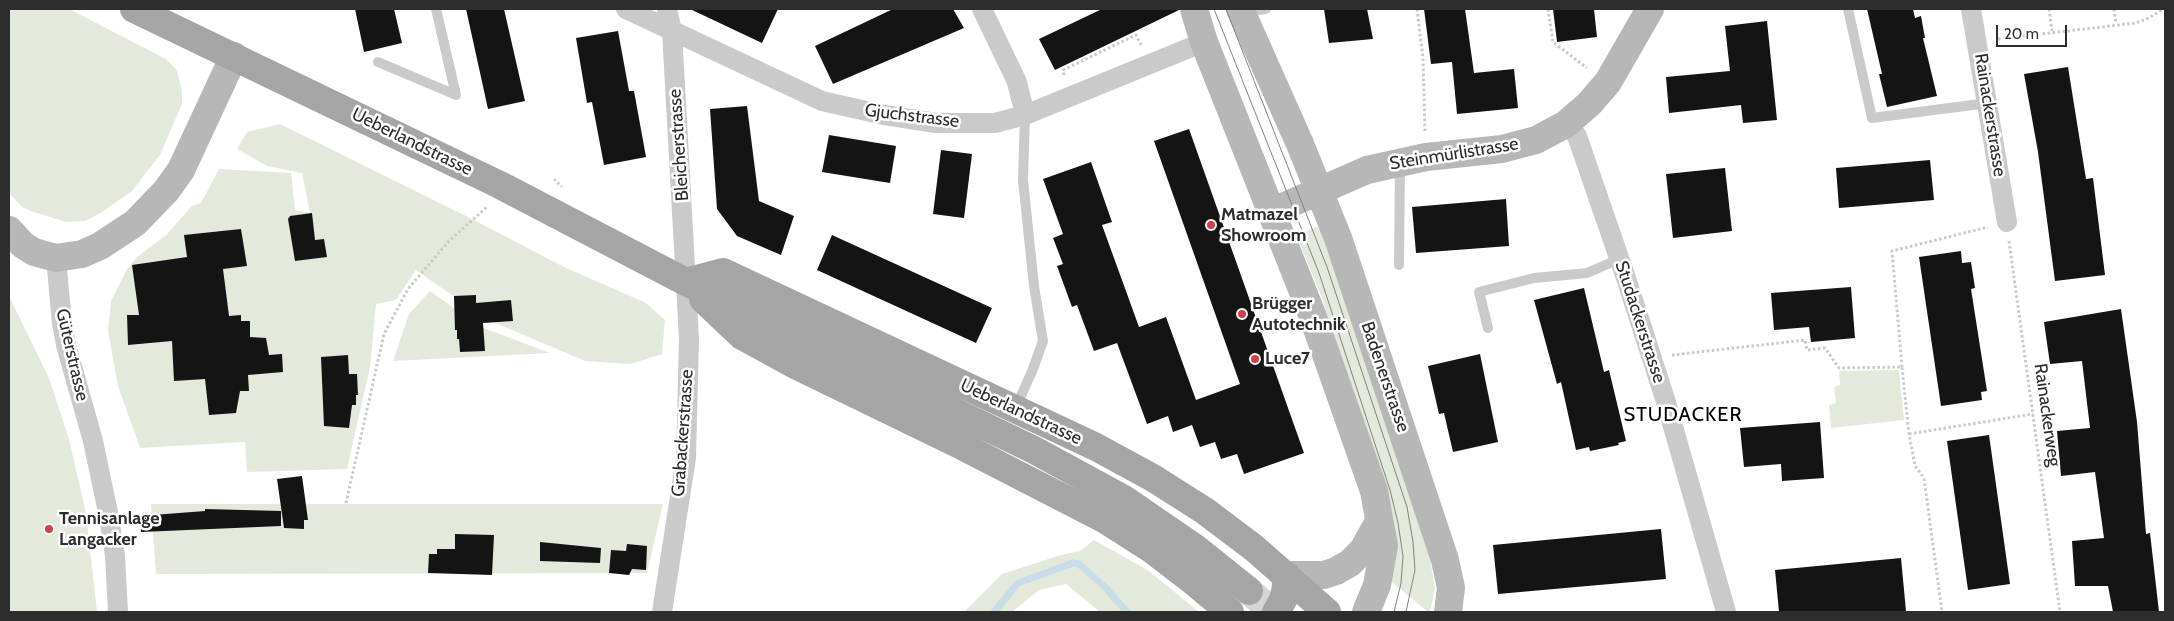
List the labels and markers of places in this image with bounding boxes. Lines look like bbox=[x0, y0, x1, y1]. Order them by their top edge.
place label: Matmazel Showroom bbox=[1221, 204, 1306, 246]
marker: Matmazel Showroom bbox=[1205, 219, 1217, 231]
place label: Brügger Autotechnik bbox=[1252, 293, 1346, 336]
marker: Brügger Autotechnik bbox=[1236, 308, 1248, 320]
place label: Luce7 bbox=[1265, 348, 1310, 370]
marker: Luce7 bbox=[1249, 353, 1261, 365]
place label: Tennisanlage Langacker bbox=[59, 508, 160, 550]
marker: Tennisanlage Langacker bbox=[43, 523, 55, 535]

